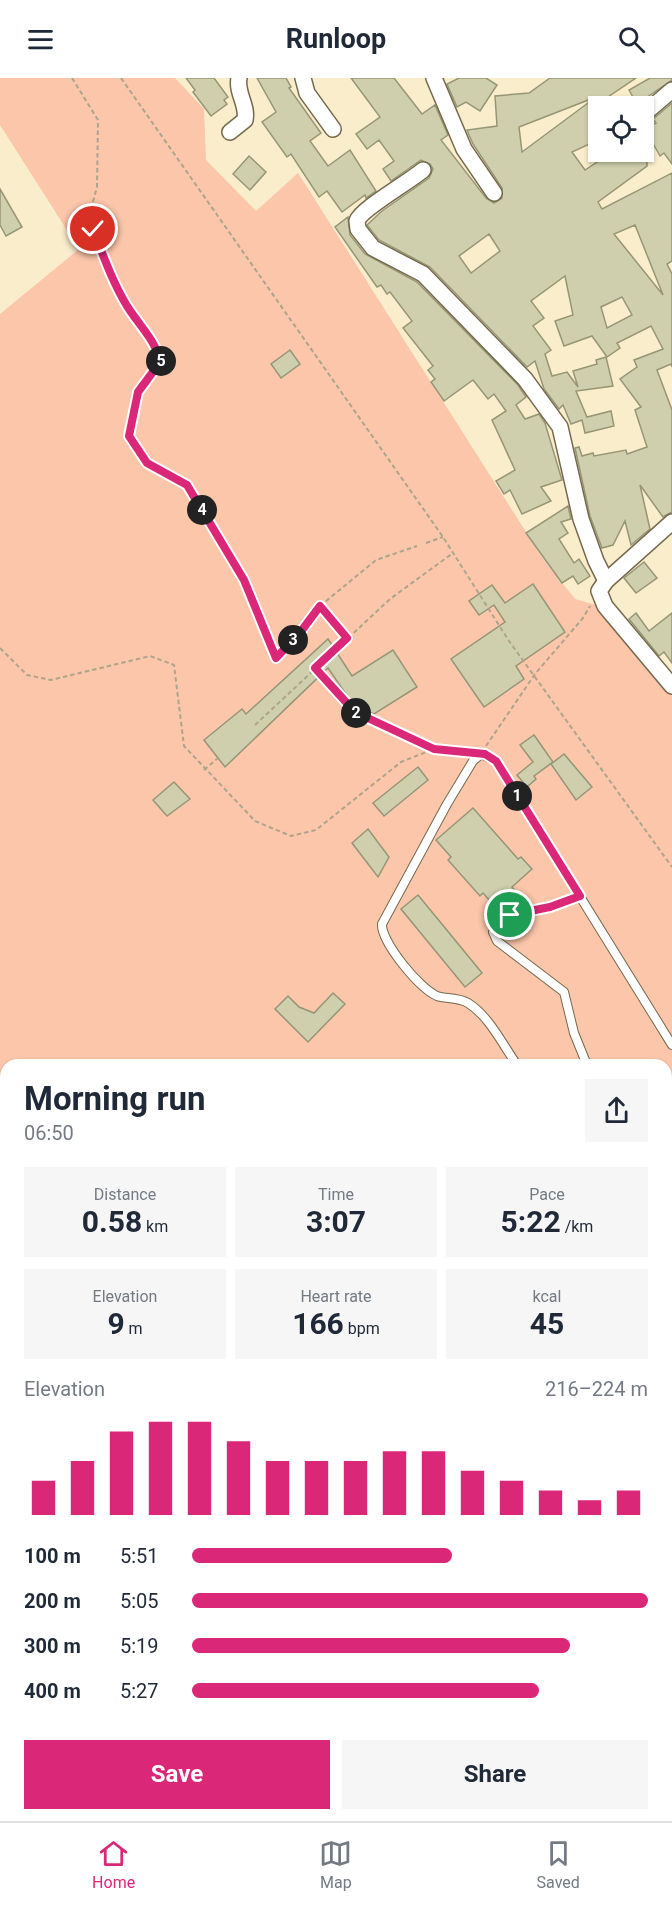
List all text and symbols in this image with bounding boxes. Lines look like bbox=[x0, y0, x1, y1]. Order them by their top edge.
icon: menu bbox=[24, 23, 57, 56]
text: Runloop bbox=[286, 23, 386, 55]
icon: search bbox=[615, 23, 648, 56]
map controls bbox=[588, 96, 654, 162]
button: locate bbox=[588, 96, 654, 162]
pin bbox=[67, 203, 118, 254]
icon: check bbox=[76, 212, 109, 245]
pin: 5 bbox=[146, 346, 176, 376]
text: 5 bbox=[156, 351, 166, 370]
pin: 4 bbox=[187, 495, 217, 525]
text: 4 bbox=[197, 500, 207, 519]
pin: 3 bbox=[278, 625, 308, 655]
text: 3 bbox=[288, 630, 298, 649]
pin: 2 bbox=[341, 698, 371, 728]
text: 2 bbox=[351, 703, 361, 722]
pin: 1 bbox=[502, 781, 532, 811]
text: 1 bbox=[512, 786, 522, 805]
pin bbox=[484, 889, 535, 940]
icon: arrive bbox=[493, 898, 526, 931]
text: Morning run bbox=[24, 1079, 205, 1118]
button: share bbox=[585, 1079, 648, 1142]
text: 06:50 bbox=[24, 1121, 74, 1145]
text: Distance bbox=[94, 1185, 156, 1204]
text: Time bbox=[318, 1185, 354, 1204]
text: Pace bbox=[529, 1185, 565, 1204]
text: 0.58 bbox=[82, 1204, 142, 1239]
text: 3:07 bbox=[306, 1204, 366, 1239]
text: 5:22 bbox=[501, 1204, 561, 1239]
text: km bbox=[142, 1217, 168, 1236]
text: /km bbox=[561, 1217, 593, 1236]
text: Elevation bbox=[93, 1287, 157, 1306]
text: Heart rate bbox=[300, 1287, 372, 1306]
text: kcal bbox=[533, 1287, 561, 1306]
text: 9 bbox=[107, 1306, 125, 1341]
text: 166 bbox=[292, 1306, 344, 1341]
text: 45 bbox=[530, 1306, 564, 1341]
text: m bbox=[125, 1319, 143, 1338]
text: bpm bbox=[344, 1319, 380, 1338]
text: Elevation bbox=[24, 1377, 105, 1401]
text: 216–224 m bbox=[545, 1377, 648, 1401]
text: 100 m bbox=[24, 1544, 81, 1568]
text: 5:51 bbox=[120, 1544, 159, 1568]
text: 200 m bbox=[24, 1589, 81, 1613]
text: 5:05 bbox=[120, 1589, 159, 1613]
text: 300 m bbox=[24, 1634, 81, 1658]
text: 5:19 bbox=[120, 1634, 159, 1658]
text: 400 m bbox=[24, 1679, 81, 1703]
text: 5:27 bbox=[120, 1679, 159, 1703]
button: Save bbox=[24, 1740, 330, 1809]
button: Share bbox=[342, 1740, 648, 1809]
tab: Home bbox=[92, 1837, 135, 1892]
tab: Map bbox=[319, 1837, 352, 1892]
tab: Saved bbox=[537, 1837, 580, 1892]

